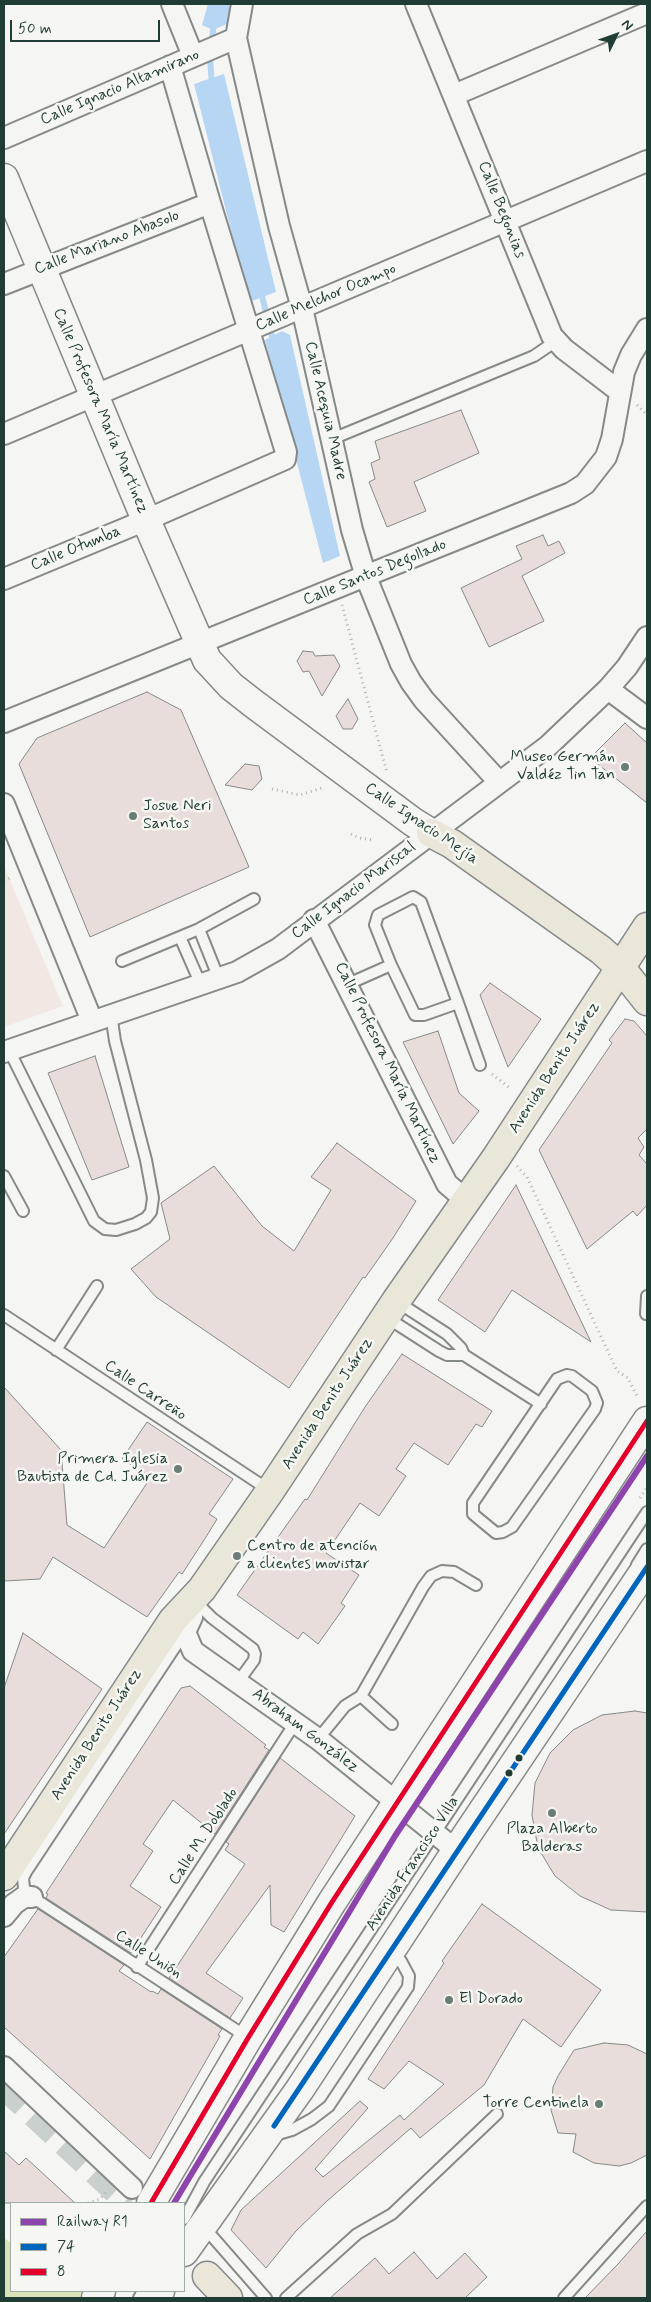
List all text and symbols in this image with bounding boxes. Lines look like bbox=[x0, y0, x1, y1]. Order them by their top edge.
scale bar bbox=[12, 10, 162, 42]
north arrow bbox=[591, 10, 641, 60]
text: N bbox=[617, 15, 637, 34]
text: 50 m bbox=[18, 19, 52, 39]
street label: Calle Ignacio Altamirano bbox=[38, 46, 202, 130]
street label: Calle Begonias bbox=[473, 159, 529, 261]
street label: Calle Mariano Abasolo bbox=[32, 207, 182, 279]
street label: Calle Melchor Ocampo bbox=[253, 260, 399, 336]
street label: Calle Profesora María Martínez bbox=[48, 305, 152, 517]
street label: Calle Acequia Madre bbox=[300, 340, 350, 482]
street label: Calle Otumba bbox=[28, 522, 124, 576]
street label: Calle Santos Degollado bbox=[301, 535, 449, 611]
place label: Museo Germán Valdéz Tin Tan bbox=[511, 748, 615, 786]
marker: Museo Germán Valdéz Tin Tan bbox=[619, 761, 631, 773]
street label: Calle Ignacio Mejía bbox=[361, 779, 481, 869]
place label: Josue Neri Santos bbox=[143, 797, 211, 835]
marker: Josue Neri Santos bbox=[127, 810, 139, 822]
street label: Calle Ignacio Mariscal bbox=[288, 838, 420, 944]
street label: Calle Profesora María Martínez bbox=[330, 959, 444, 1167]
street label: Avenida Benito Juárez bbox=[505, 999, 605, 1137]
street label: Avenida Benito Juárez bbox=[278, 1335, 378, 1473]
street label: Calle Carreño bbox=[100, 1357, 190, 1425]
place label: Primera Iglesia Bautista de Cd. Juárez bbox=[17, 1450, 168, 1488]
marker: Primera Iglesia Bautista de Cd. Juárez bbox=[172, 1463, 184, 1475]
place label: Centro de atención a clientes movistar bbox=[247, 1537, 377, 1575]
marker: Centro de atención a clientes movistar bbox=[231, 1550, 243, 1562]
street label: Avenida Benito Juárez bbox=[47, 1666, 147, 1804]
street label: Abraham González bbox=[248, 1685, 362, 1777]
unlabelled marker bbox=[514, 1753, 524, 1763]
unlabelled marker bbox=[504, 1768, 514, 1778]
street label: Calle M. Doblado bbox=[165, 1785, 243, 1889]
street label: Avenida Francisco Villa bbox=[362, 1793, 464, 1935]
marker: Plaza Alberto Balderas bbox=[546, 1807, 558, 1819]
place label: Plaza Alberto Balderas bbox=[507, 1820, 597, 1858]
street label: Calle Unión bbox=[111, 1926, 185, 1984]
place label: El Dorado bbox=[459, 1990, 523, 2010]
marker: El Dorado bbox=[443, 1994, 455, 2006]
place label: Torre Centinela bbox=[483, 2094, 589, 2114]
marker: Torre Centinela bbox=[593, 2098, 605, 2110]
legend bbox=[10, 2202, 185, 2292]
text: Railway R1 bbox=[57, 2212, 128, 2232]
text: 74 bbox=[57, 2237, 75, 2257]
text: 8 bbox=[57, 2262, 65, 2282]

